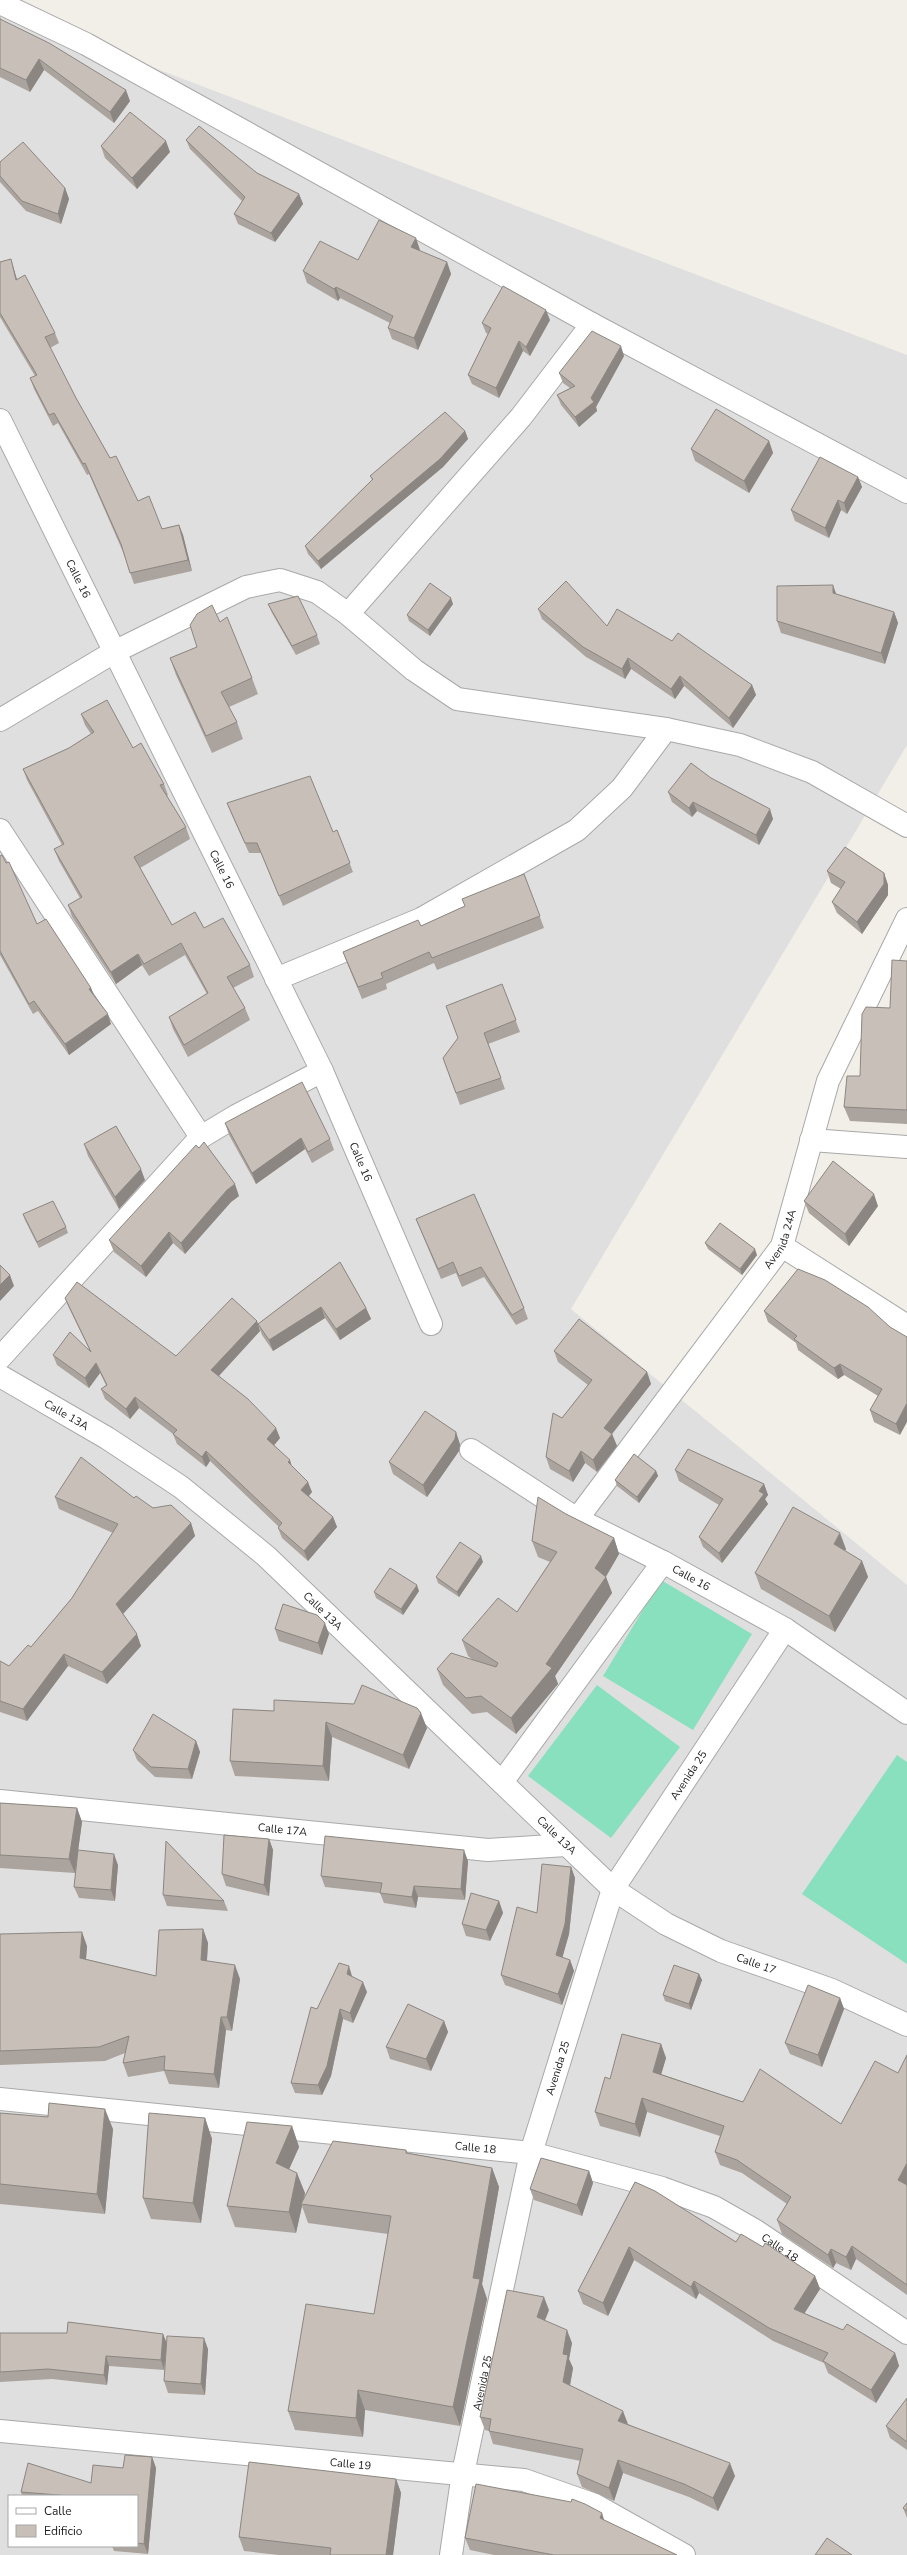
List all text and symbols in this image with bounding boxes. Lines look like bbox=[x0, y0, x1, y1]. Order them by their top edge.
street label: Calle 16 bbox=[62, 557, 94, 601]
street label: Calle 16 bbox=[206, 847, 238, 892]
street label: Calle 16 bbox=[346, 1140, 376, 1184]
street label: Avenida 24A bbox=[760, 1208, 800, 1272]
street label: Calle 13A bbox=[41, 1396, 92, 1434]
street label: Calle 16 bbox=[669, 1561, 713, 1595]
street label: Calle 13A bbox=[300, 1589, 346, 1634]
street label: Avenida 25 bbox=[667, 1747, 711, 1803]
street label: Calle 13A bbox=[533, 1813, 580, 1858]
street label: Calle 17A bbox=[257, 1820, 308, 1840]
street label: Calle 17 bbox=[734, 1950, 778, 1978]
street label: Avenida 25 bbox=[542, 2039, 574, 2097]
street label: Calle 18 bbox=[454, 2138, 497, 2157]
street label: Calle 18 bbox=[758, 2230, 801, 2266]
street label: Avenida 25 bbox=[469, 2354, 496, 2412]
street label: Calle 19 bbox=[329, 2455, 372, 2474]
legend bbox=[8, 2495, 138, 2547]
text: Calle bbox=[44, 2503, 72, 2519]
text: Edificio bbox=[44, 2523, 83, 2539]

